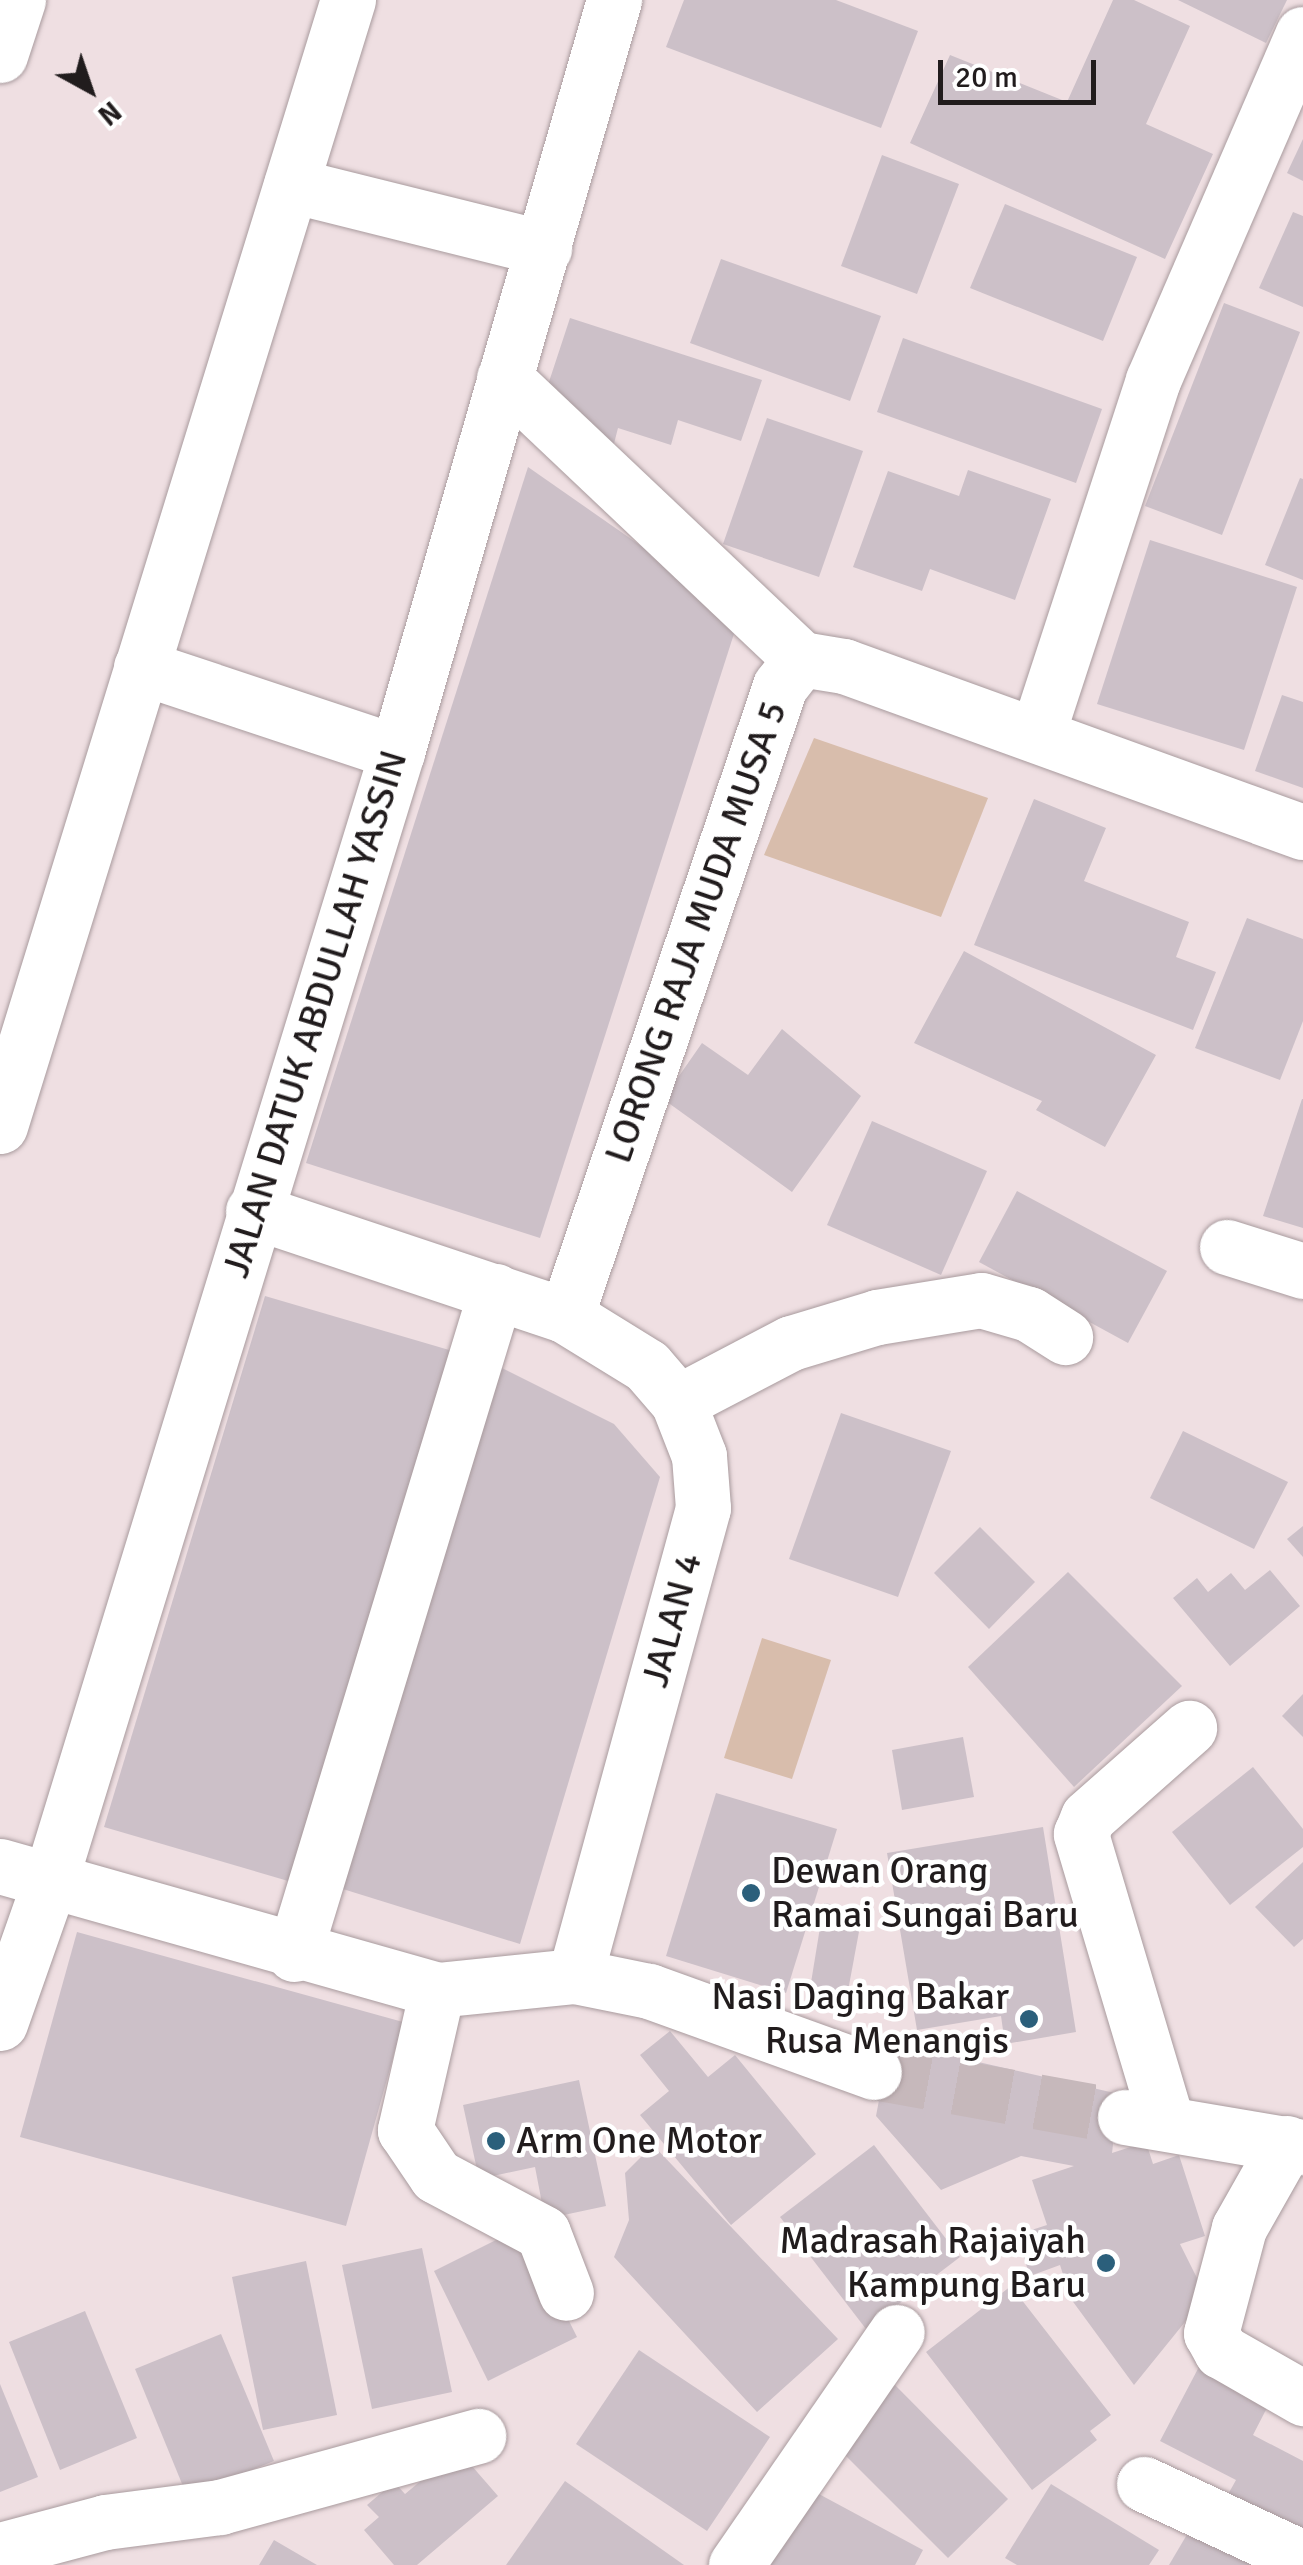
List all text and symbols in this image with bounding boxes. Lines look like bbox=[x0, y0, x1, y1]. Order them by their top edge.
north arrow bbox=[40, 40, 140, 140]
scale bar bbox=[943, 40, 1100, 102]
text: 20 m bbox=[955, 59, 1018, 96]
text: N bbox=[91, 94, 128, 132]
street label: LORONG RAJA MUDA MUSA 5 bbox=[595, 695, 797, 1169]
street label: JALAN DATUK ABDULLAH YASSIN bbox=[213, 745, 417, 1283]
street label: JALAN 4 bbox=[632, 1548, 712, 1692]
place label: Dewan Orang Ramai Sungai Baru bbox=[771, 1848, 1079, 1938]
marker: Dewan Orang Ramai Sungai Baru bbox=[740, 1882, 762, 1904]
place label: Nasi Daging Bakar Rusa Menangis bbox=[711, 1974, 1009, 2064]
marker: Nasi Daging Bakar Rusa Menangis bbox=[1018, 2008, 1040, 2030]
place label: Arm One Motor bbox=[516, 2118, 762, 2164]
marker: Arm One Motor bbox=[485, 2130, 507, 2152]
place label: Madrasah Rajaiyah Kampung Baru bbox=[779, 2218, 1086, 2308]
marker: Madrasah Rajaiyah Kampung Baru bbox=[1095, 2252, 1117, 2274]

